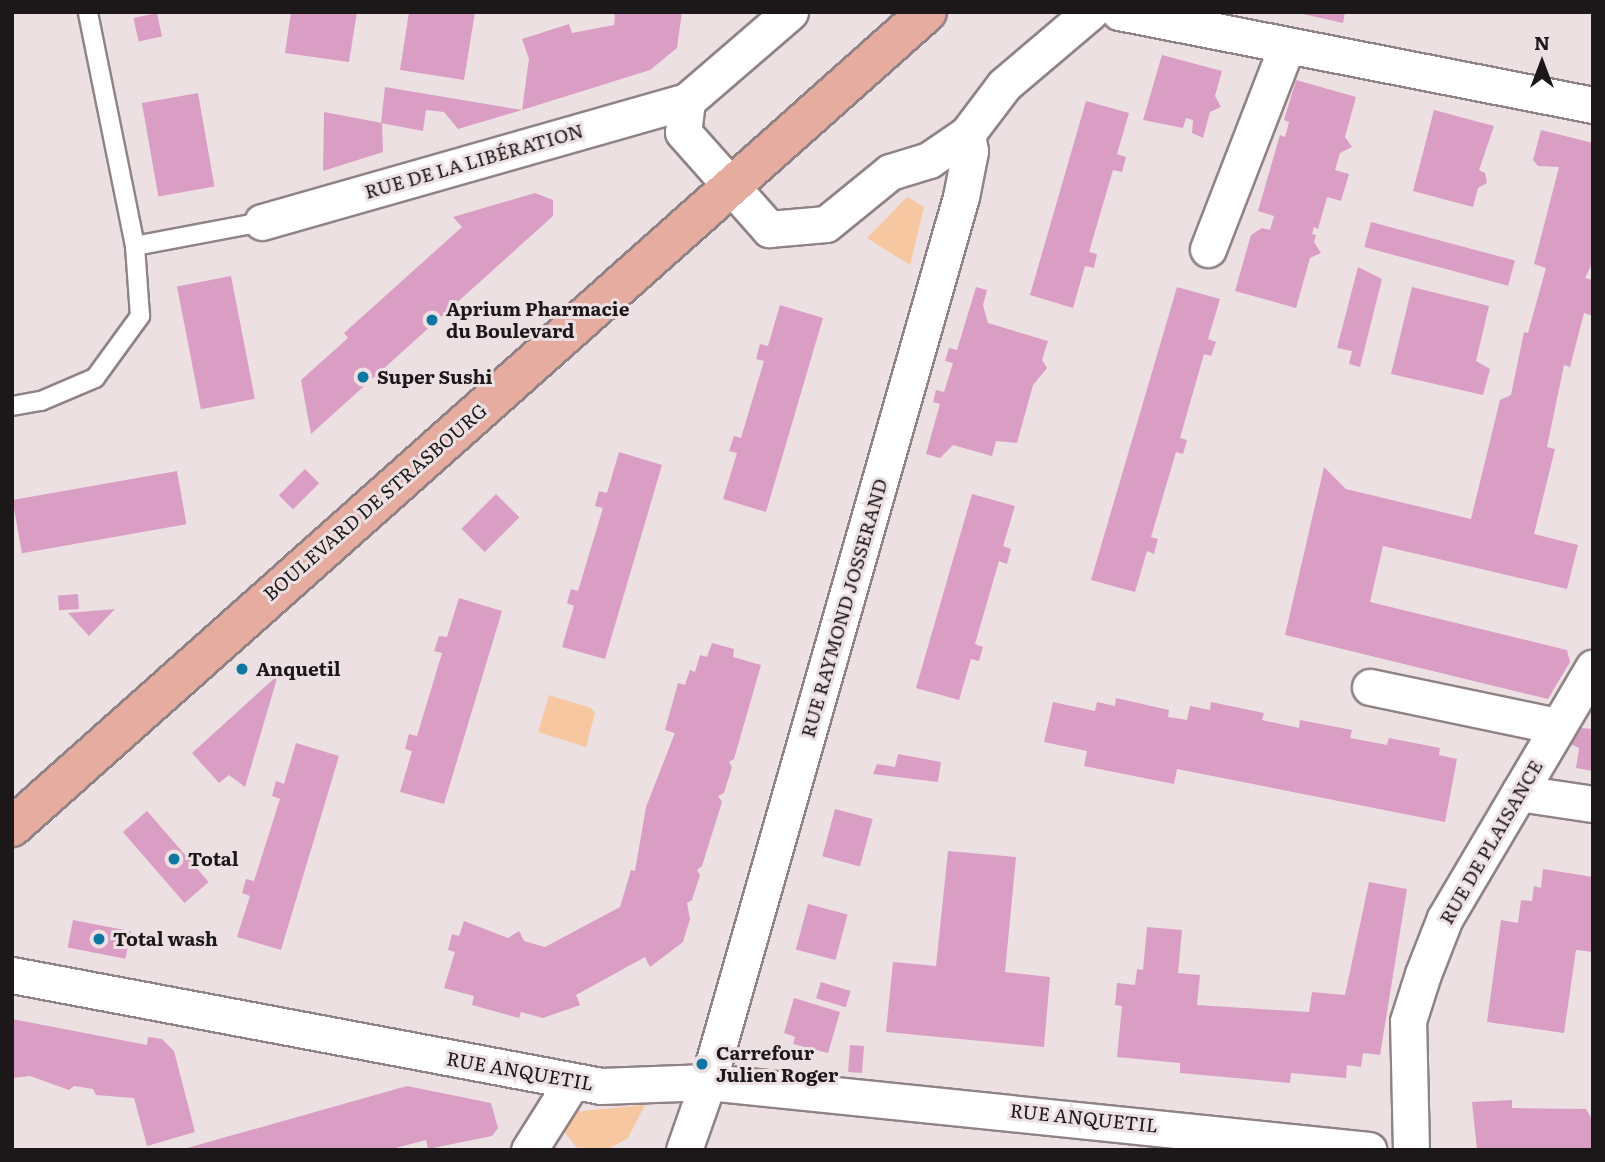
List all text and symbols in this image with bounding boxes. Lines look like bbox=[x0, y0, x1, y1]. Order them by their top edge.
north arrow bbox=[1507, 28, 1577, 98]
text: N bbox=[1534, 28, 1550, 56]
street label: RUE DE LA LIBÉRATION bbox=[362, 119, 586, 203]
place label: Aprium Pharmacie du Boulevard bbox=[446, 298, 629, 342]
marker: Aprium Pharmacie du Boulevard bbox=[424, 312, 440, 328]
place label: Super Sushi bbox=[377, 366, 493, 388]
marker: Super Sushi bbox=[355, 369, 371, 385]
street label: BOULEVARD DE STRASBOURG bbox=[259, 399, 491, 605]
street label: RUE RAYMOND JOSSERAND bbox=[796, 476, 892, 740]
place label: Anquetil bbox=[256, 658, 341, 680]
marker: Anquetil bbox=[234, 661, 250, 677]
street label: RUE DE PLAISANCE bbox=[1435, 756, 1547, 928]
place label: Total bbox=[188, 848, 239, 870]
marker: Total bbox=[166, 851, 182, 867]
place label: Total wash bbox=[113, 928, 218, 950]
marker: Total wash bbox=[91, 931, 107, 947]
place label: Carrefour Julien Roger bbox=[716, 1042, 838, 1086]
street label: RUE ANQUETIL bbox=[445, 1047, 595, 1095]
marker: Carrefour Julien Roger bbox=[694, 1056, 710, 1072]
street label: RUE ANQUETIL bbox=[1009, 1099, 1159, 1137]

